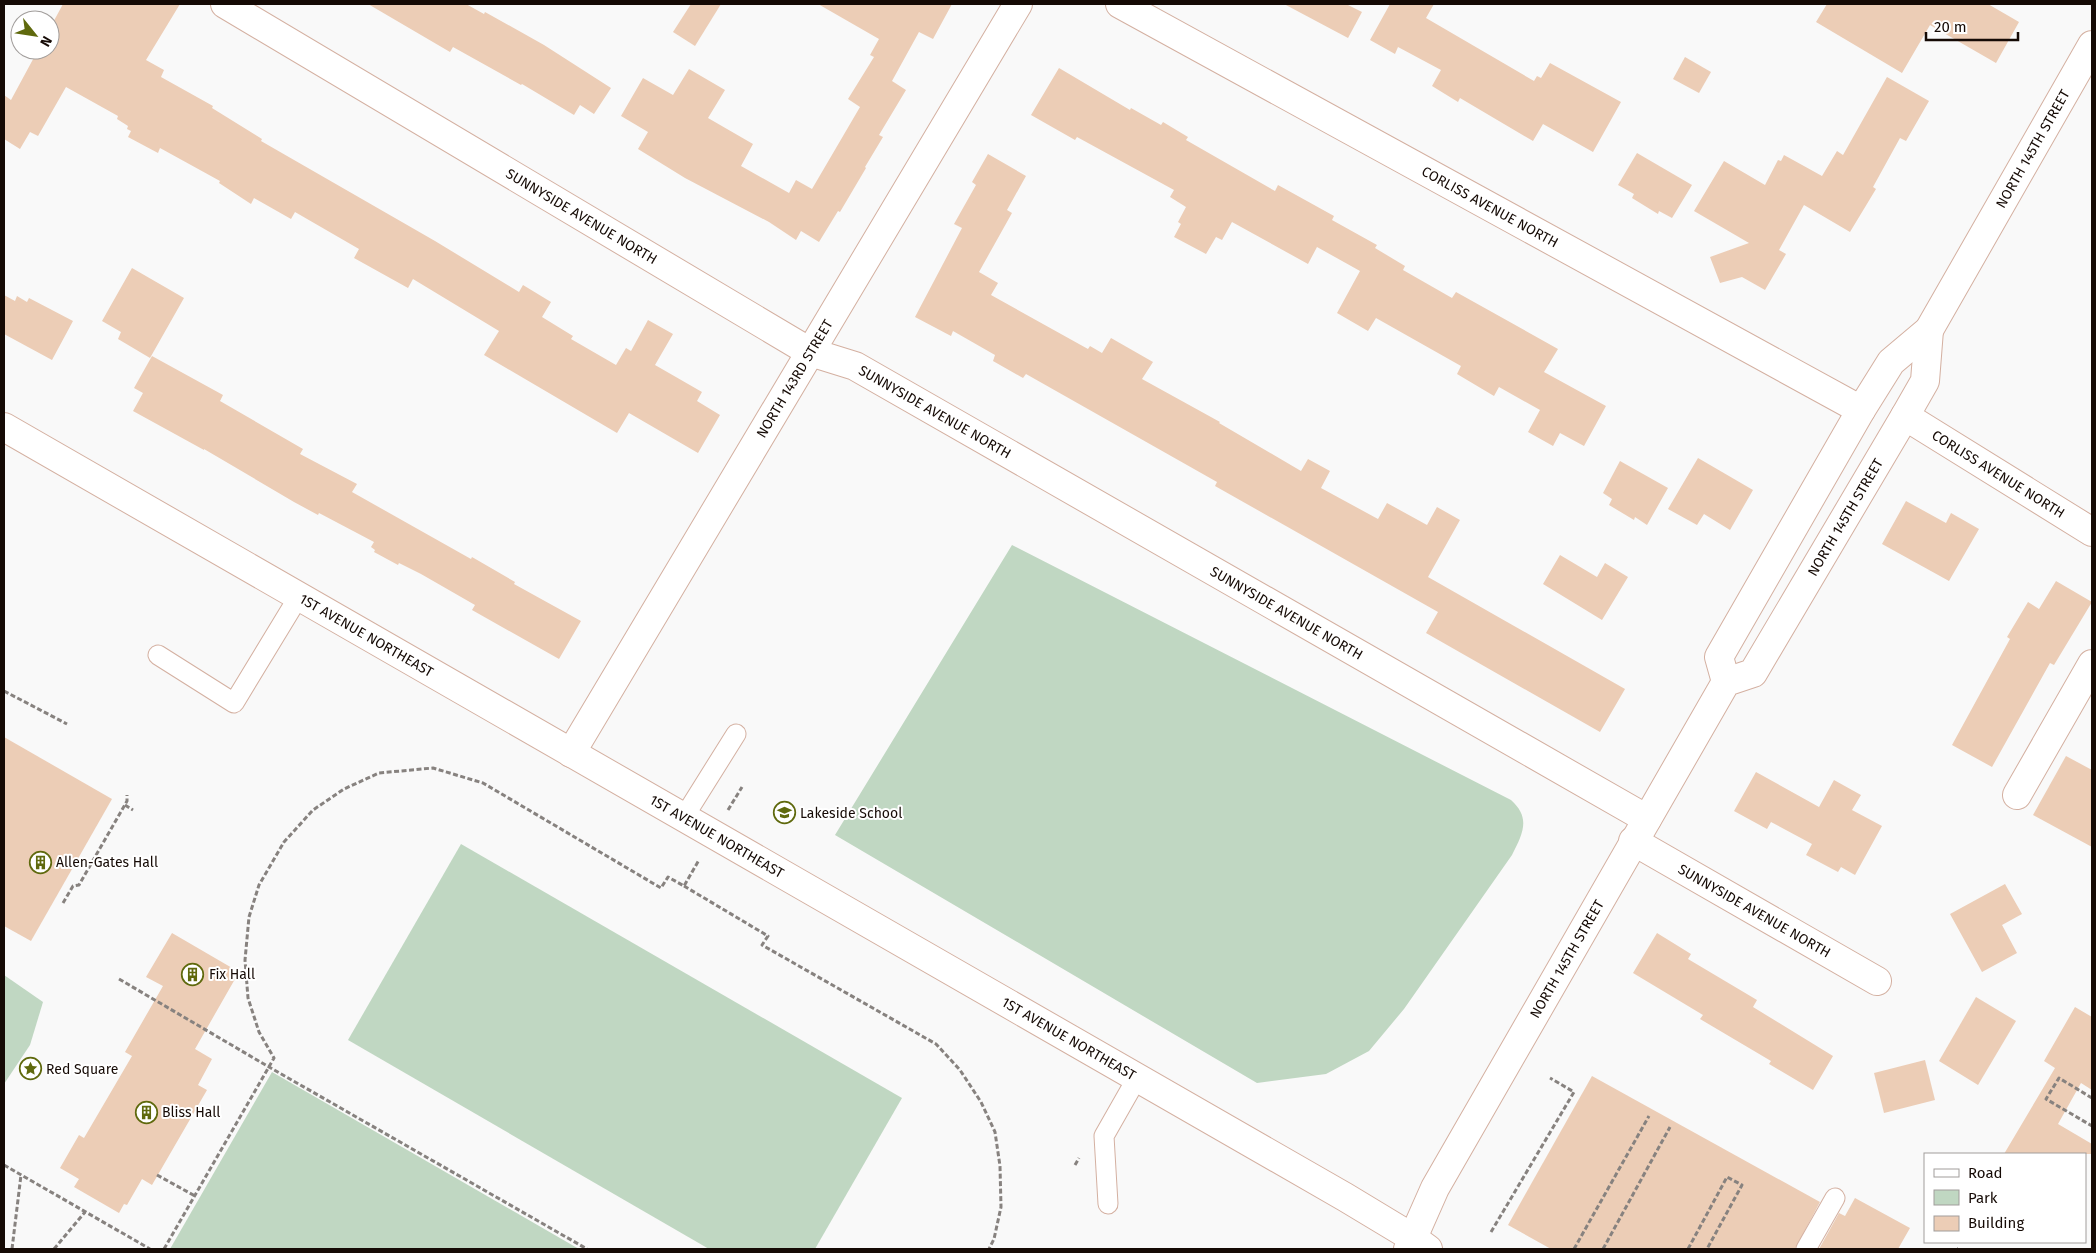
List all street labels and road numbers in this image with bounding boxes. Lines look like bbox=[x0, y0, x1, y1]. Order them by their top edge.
street label: NORTH 145TH STREET bbox=[1993, 86, 2074, 211]
street label: CORLISS AVENUE NORTH bbox=[1419, 163, 1561, 251]
street label: SUNNYSIDE AVENUE NORTH bbox=[503, 165, 660, 268]
street label: NORTH 143RD STREET bbox=[753, 316, 837, 441]
street label: SUNNYSIDE AVENUE NORTH bbox=[855, 362, 1014, 463]
street label: CORLISS AVENUE NORTH bbox=[1929, 427, 2068, 522]
street label: NORTH 145TH STREET bbox=[1804, 455, 1887, 579]
street label: SUNNYSIDE AVENUE NORTH bbox=[1207, 563, 1366, 664]
street label: 1ST AVENUE NORTHEAST bbox=[296, 590, 437, 681]
street label: 1ST AVENUE NORTHEAST bbox=[646, 792, 787, 882]
street label: SUNNYSIDE AVENUE NORTH bbox=[1675, 861, 1833, 962]
street label: NORTH 145TH STREET bbox=[1527, 896, 1608, 1021]
street label: 1ST AVENUE NORTHEAST bbox=[999, 994, 1139, 1084]

